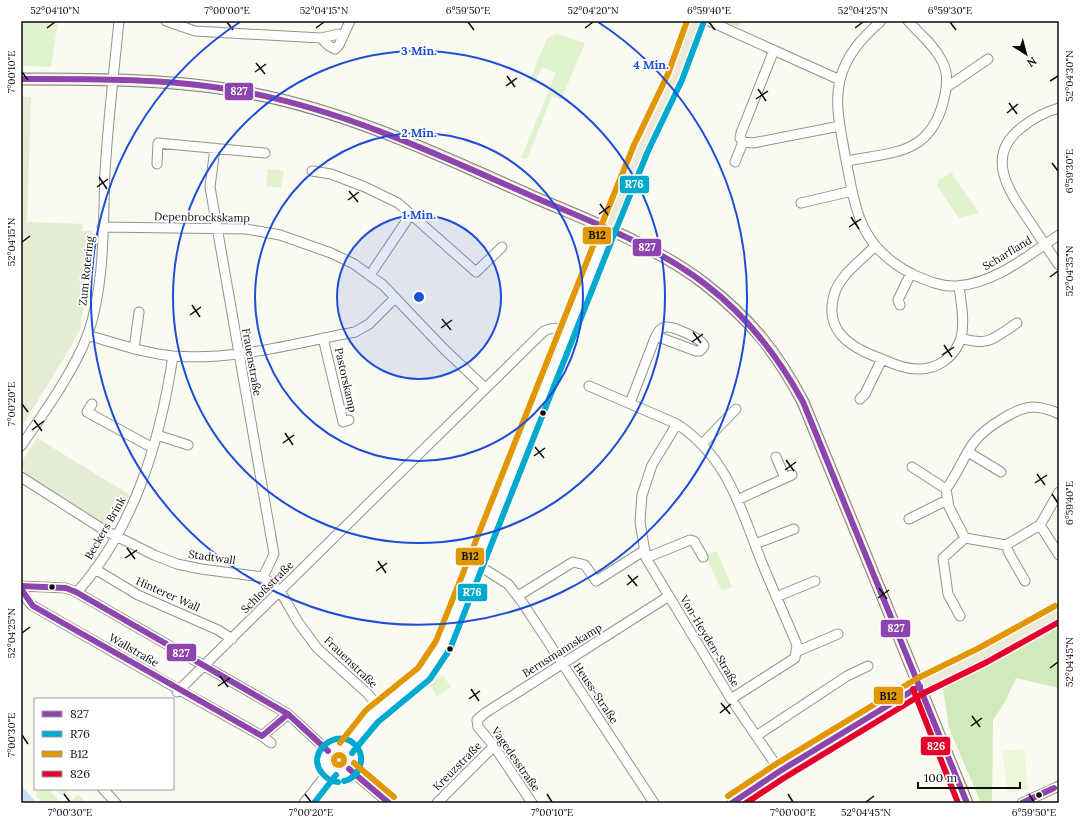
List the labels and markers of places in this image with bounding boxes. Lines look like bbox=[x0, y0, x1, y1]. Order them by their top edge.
centre of rings bbox=[412, 290, 426, 304]
unlabelled marker bbox=[538, 408, 548, 418]
unlabelled marker bbox=[47, 582, 57, 592]
unlabelled marker bbox=[445, 644, 455, 654]
unlabelled marker bbox=[1034, 790, 1044, 800]

